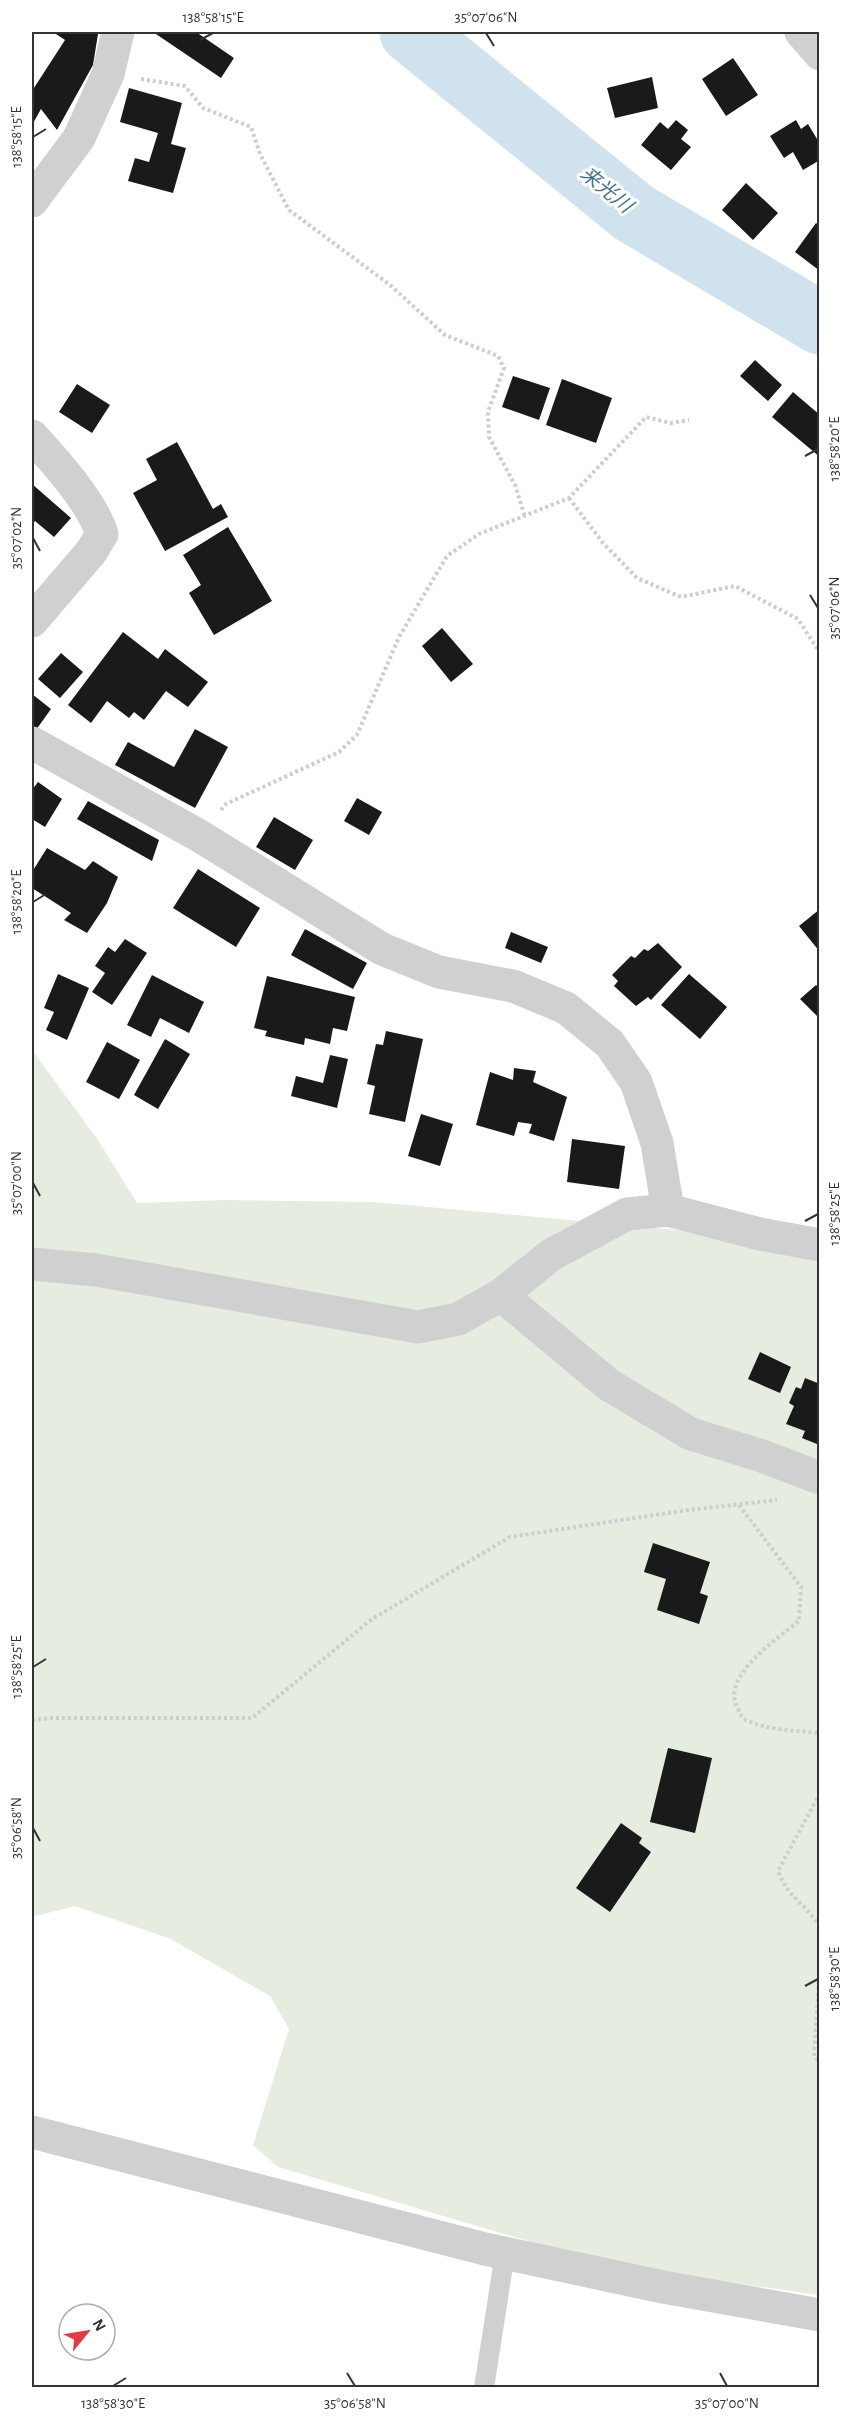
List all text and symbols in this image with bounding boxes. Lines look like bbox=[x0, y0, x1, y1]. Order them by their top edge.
text: 138°58'15"E bbox=[182, 10, 244, 25]
text: 35°07'06"N bbox=[455, 10, 517, 25]
text: 138°58'15"E bbox=[9, 106, 24, 168]
water label: 来光川 bbox=[576, 163, 638, 218]
text: 138°58'20"E bbox=[827, 417, 842, 481]
text: 35°07'02"N bbox=[9, 507, 24, 569]
text: 35°07'06"N bbox=[827, 577, 842, 639]
text: 138°58'20"E bbox=[9, 870, 24, 934]
text: 35°07'00"N bbox=[9, 1151, 24, 1215]
text: 138°58'25"E bbox=[827, 1182, 842, 1246]
text: 138°58'25"E bbox=[9, 1635, 24, 1699]
text: 35°06'58"N bbox=[9, 1797, 24, 1859]
text: 138°58'30"E bbox=[827, 1947, 842, 2011]
north arrow bbox=[57, 2302, 117, 2362]
text: N bbox=[89, 2316, 109, 2334]
text: 138°58'30"E bbox=[81, 2396, 145, 2411]
text: 35°06'58"N bbox=[324, 2396, 386, 2411]
text: 35°07'00"N bbox=[695, 2396, 759, 2411]

